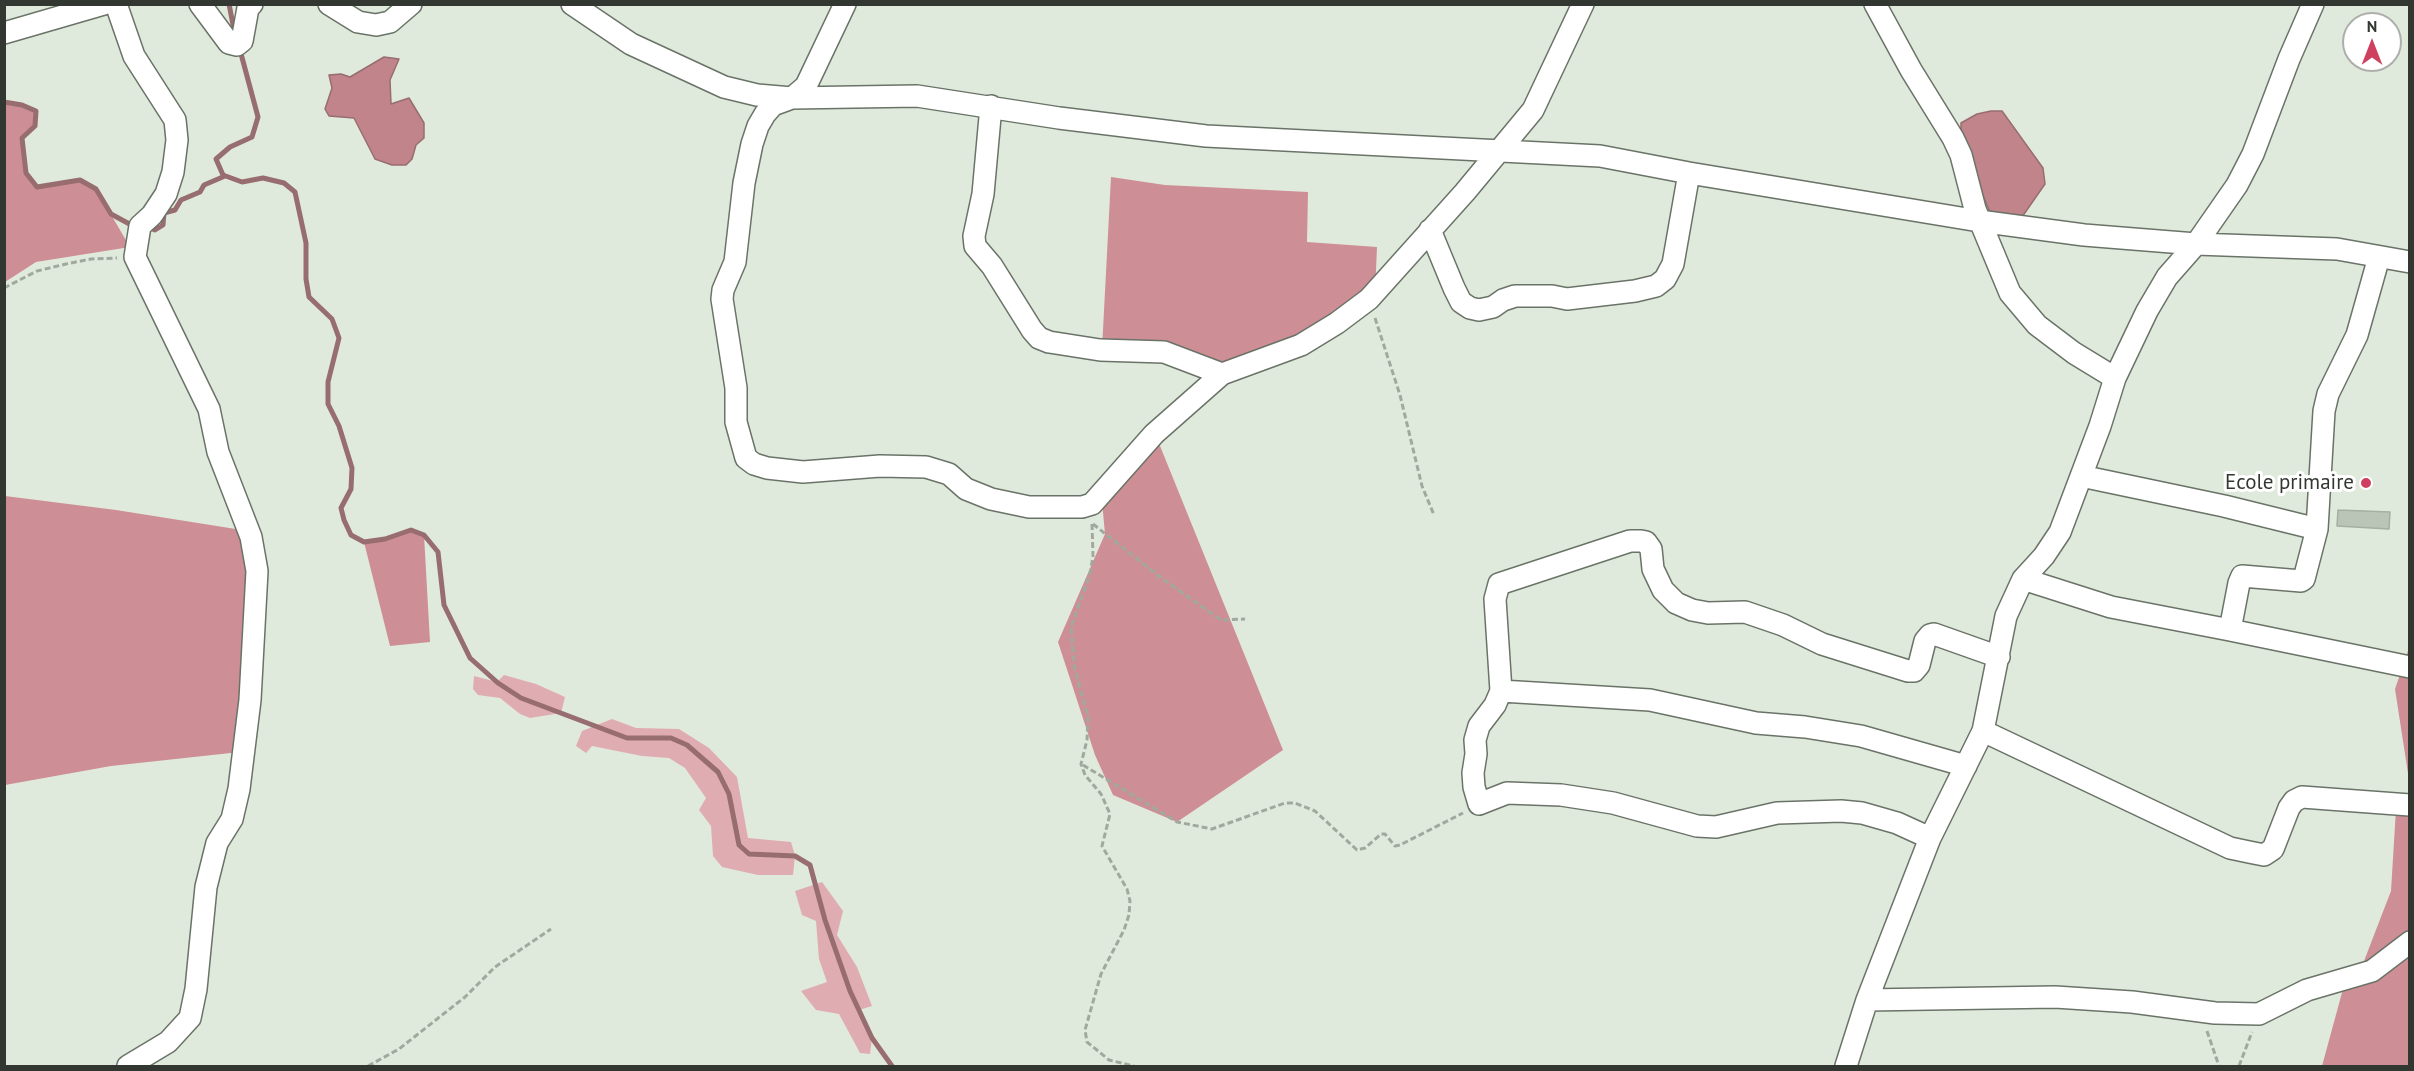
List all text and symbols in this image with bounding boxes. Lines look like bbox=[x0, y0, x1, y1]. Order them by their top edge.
north arrow bbox=[2342, 12, 2402, 72]
text: N bbox=[2367, 16, 2377, 36]
place label: Ecole primaire bbox=[2225, 470, 2354, 496]
marker: Ecole primaire bbox=[2359, 476, 2373, 490]

